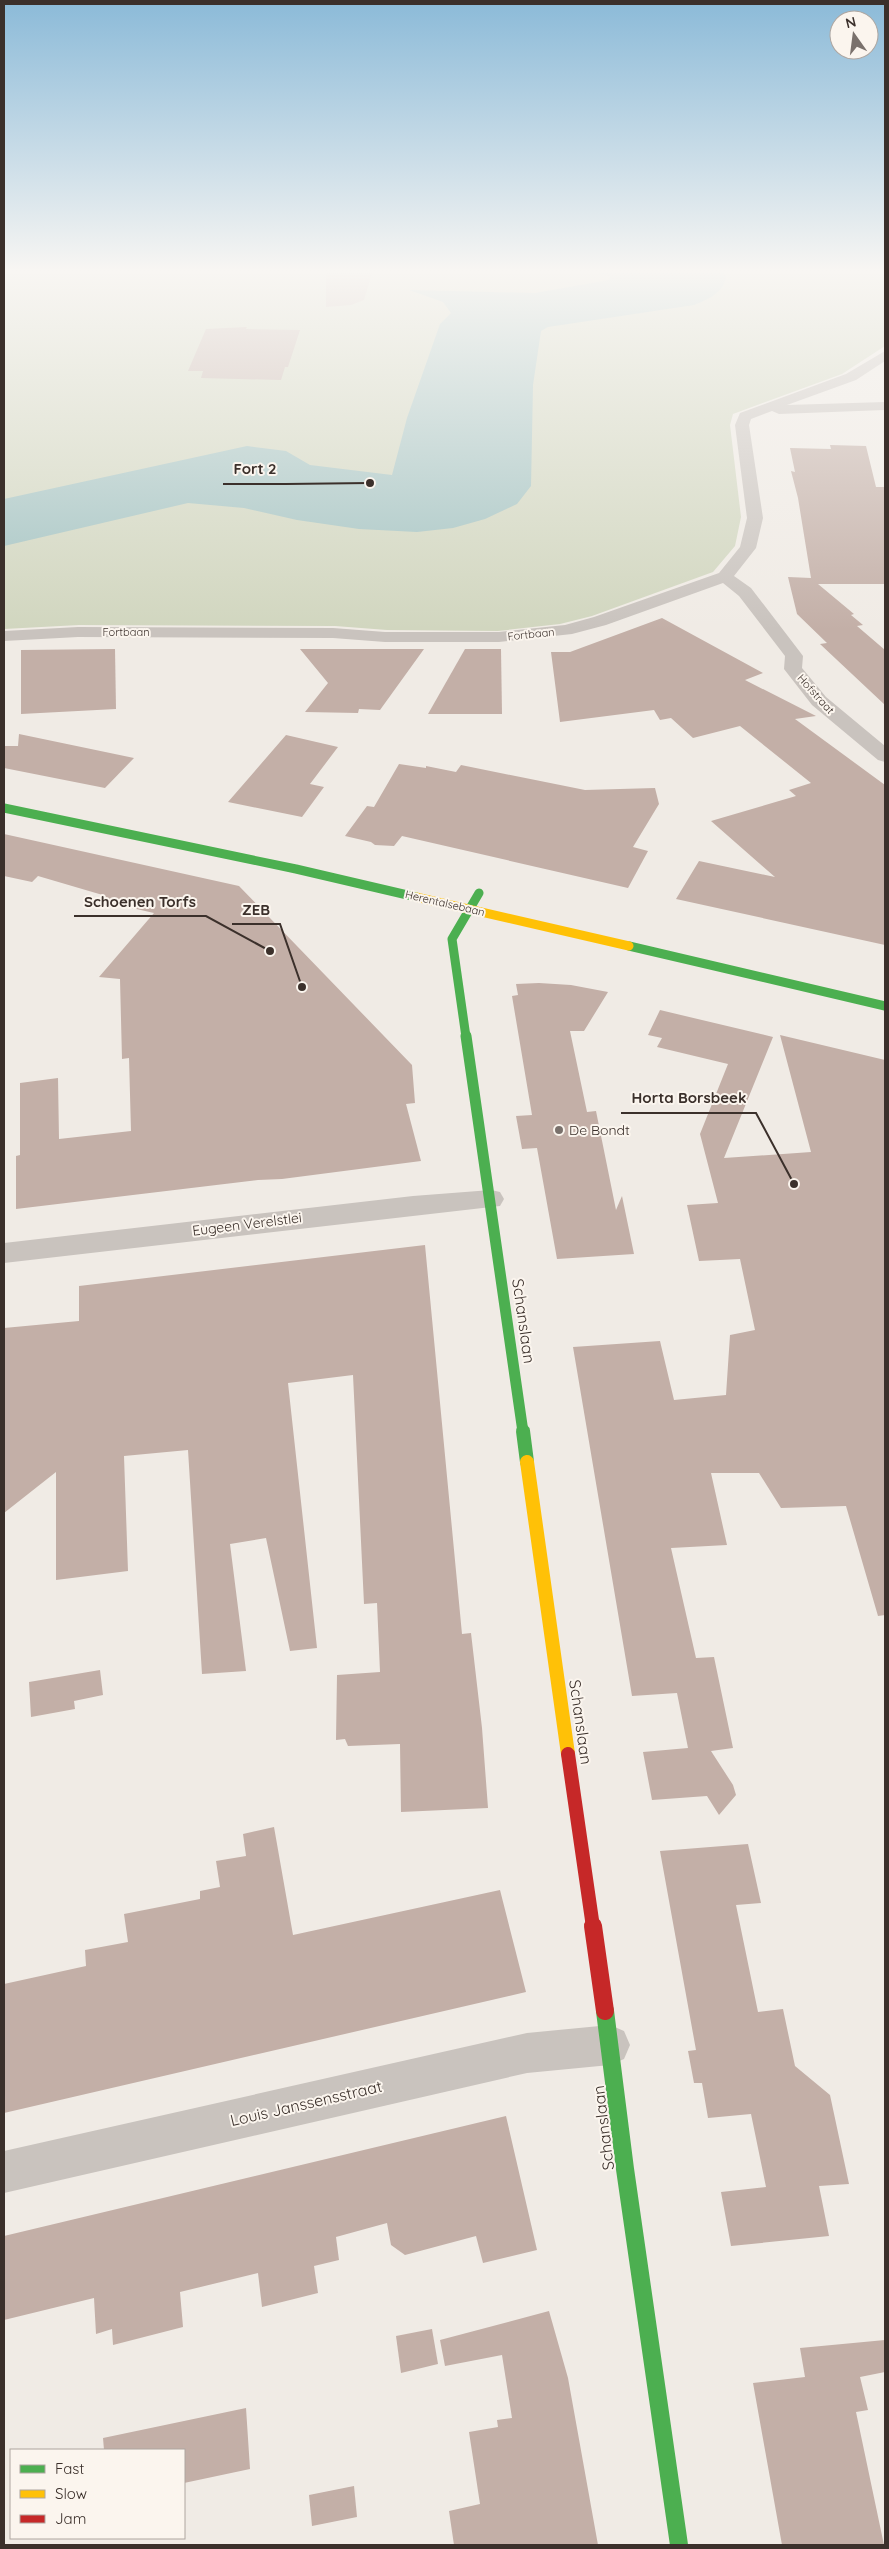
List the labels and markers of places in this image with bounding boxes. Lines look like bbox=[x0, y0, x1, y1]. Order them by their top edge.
callout: Fort 2 bbox=[223, 454, 286, 484]
callout: Schoenen Torfs bbox=[74, 886, 206, 916]
callout: ZEB bbox=[232, 894, 280, 924]
callout: Horta Borsbeek bbox=[621, 1083, 756, 1113]
place label: De Bondt bbox=[569, 1121, 630, 1139]
marker: De Bondt bbox=[553, 1124, 565, 1136]

